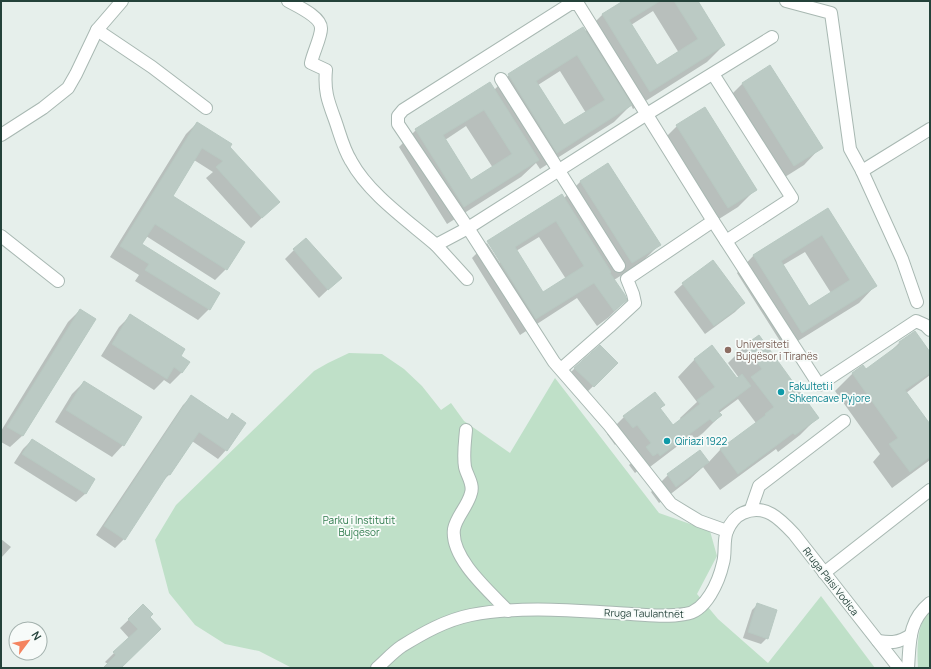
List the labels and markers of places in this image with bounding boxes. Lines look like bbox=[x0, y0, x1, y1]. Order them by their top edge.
place label: Universiteti Bujqësor i Tiranës bbox=[736, 337, 818, 363]
marker: Universiteti Bujqësor i Tiranës bbox=[723, 345, 733, 355]
place label: Fakulteti i Shkencave Pyjore bbox=[789, 379, 870, 405]
marker: Fakulteti i Shkencave Pyjore bbox=[776, 387, 786, 397]
place label: Qiriazi 1922 bbox=[675, 434, 728, 448]
marker: Qiriazi 1922 bbox=[662, 436, 672, 446]

